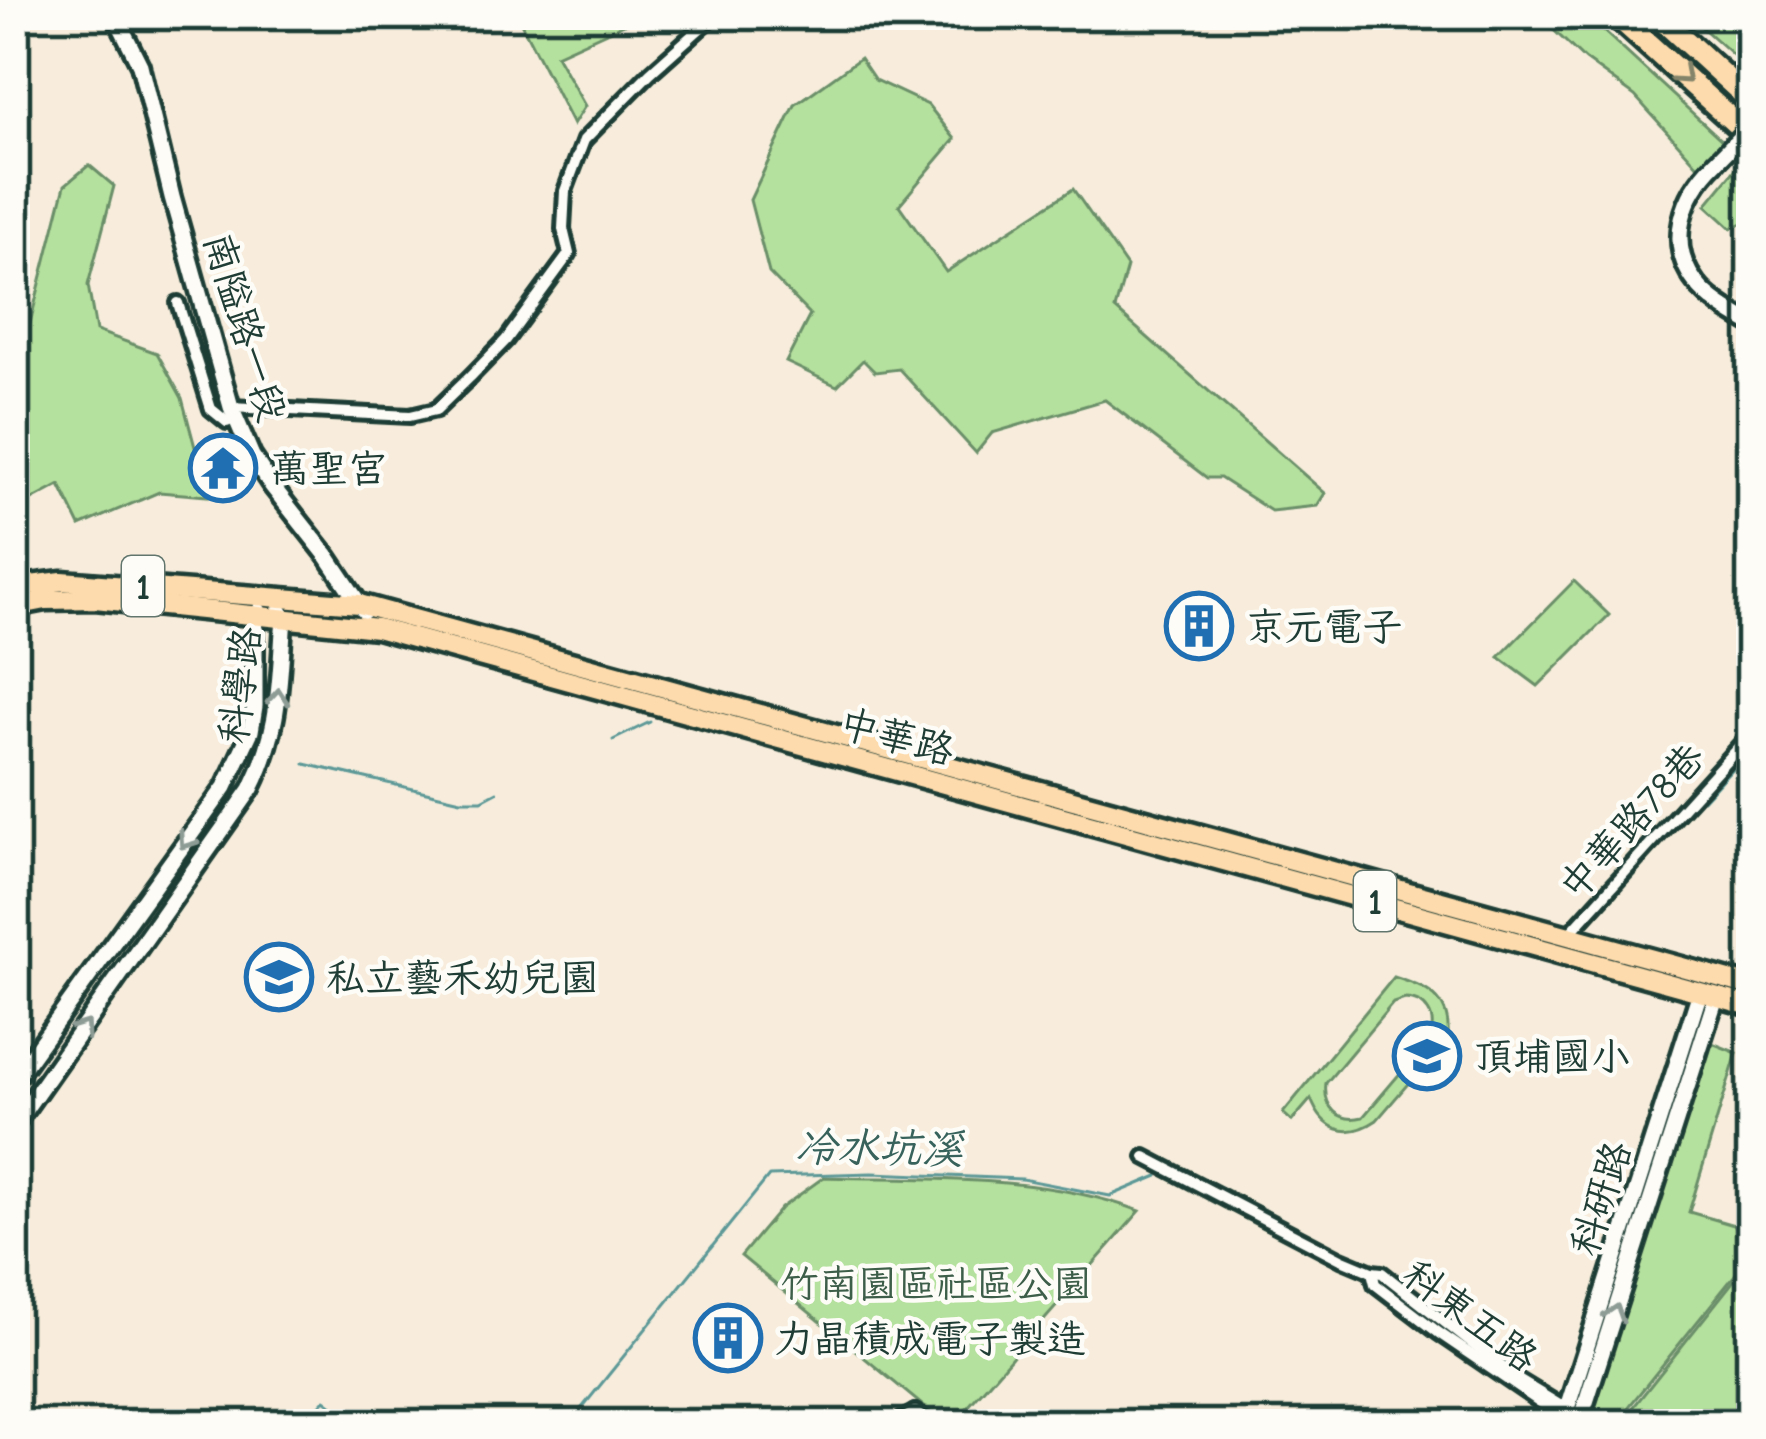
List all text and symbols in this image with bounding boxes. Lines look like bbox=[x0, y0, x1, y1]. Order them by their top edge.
one-way arrow bbox=[1670, 62, 1691, 83]
street label: 南隘路一段 bbox=[195, 228, 295, 427]
temple icon: 萬聖宮 bbox=[188, 433, 258, 503]
place label: 萬聖宮 bbox=[270, 447, 387, 492]
road number: 1 bbox=[122, 556, 164, 616]
building icon: 京元電子 bbox=[1164, 591, 1234, 661]
place label: 京元電子 bbox=[1246, 605, 1402, 650]
street label: 科學路 bbox=[211, 624, 270, 746]
one-way arrow bbox=[265, 687, 290, 706]
street label: 中華路 bbox=[834, 701, 959, 774]
street label: 中華路78巷 bbox=[1550, 735, 1714, 909]
one-way arrow bbox=[179, 827, 201, 849]
road number: 1 bbox=[1354, 871, 1396, 931]
school or university icon: 私立藝禾幼兒園 bbox=[244, 942, 314, 1012]
place label: 私立藝禾幼兒園 bbox=[326, 956, 599, 1001]
one-way arrow bbox=[69, 1020, 91, 1042]
school or university icon: 頂埔國小 bbox=[1392, 1021, 1462, 1091]
place label: 頂埔國小 bbox=[1474, 1035, 1630, 1080]
water label: 冷水坑溪 bbox=[795, 1123, 965, 1174]
street label: 科研路 bbox=[1562, 1136, 1641, 1261]
street label: 科東五路 bbox=[1394, 1251, 1546, 1381]
park label: 竹南園區社區公園 bbox=[780, 1262, 1092, 1307]
building icon: 力晶積成電子製造 bbox=[693, 1303, 763, 1373]
one-way arrow bbox=[1600, 1303, 1625, 1324]
place label: 力晶積成電子製造 bbox=[774, 1317, 1086, 1362]

